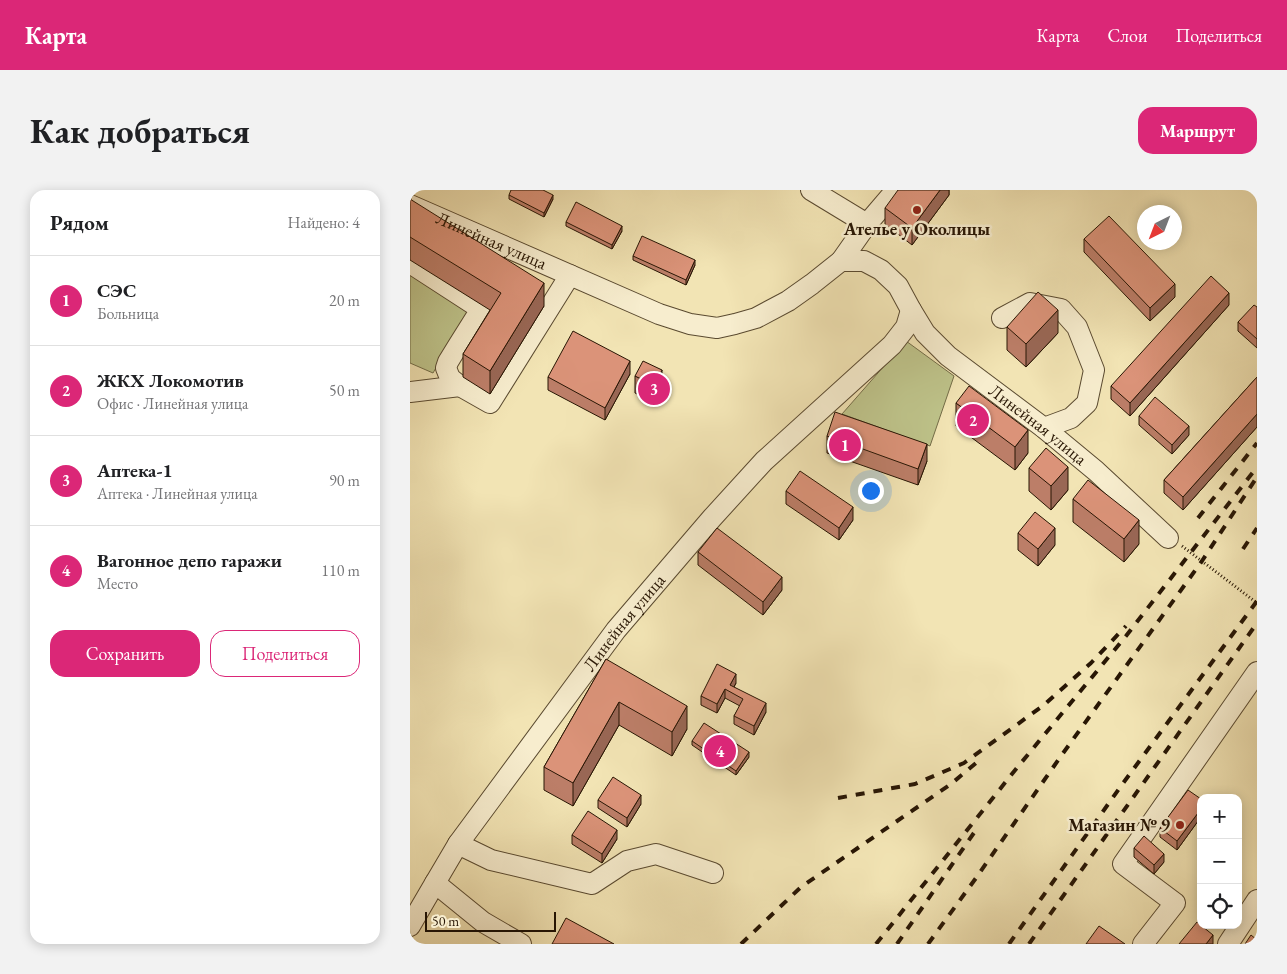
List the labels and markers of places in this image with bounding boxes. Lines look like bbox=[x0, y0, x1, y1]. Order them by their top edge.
marker: Ателье у Околицы bbox=[911, 204, 923, 216]
place label: Ателье у Околицы bbox=[843, 217, 990, 240]
pin: 3 bbox=[638, 370, 670, 408]
pin: 2 bbox=[957, 401, 989, 439]
pin: 1 bbox=[829, 426, 861, 464]
pin: 4 bbox=[704, 732, 736, 770]
place label: Магазин № 9 bbox=[1068, 813, 1170, 836]
marker: Магазин № 9 bbox=[1174, 819, 1186, 831]

